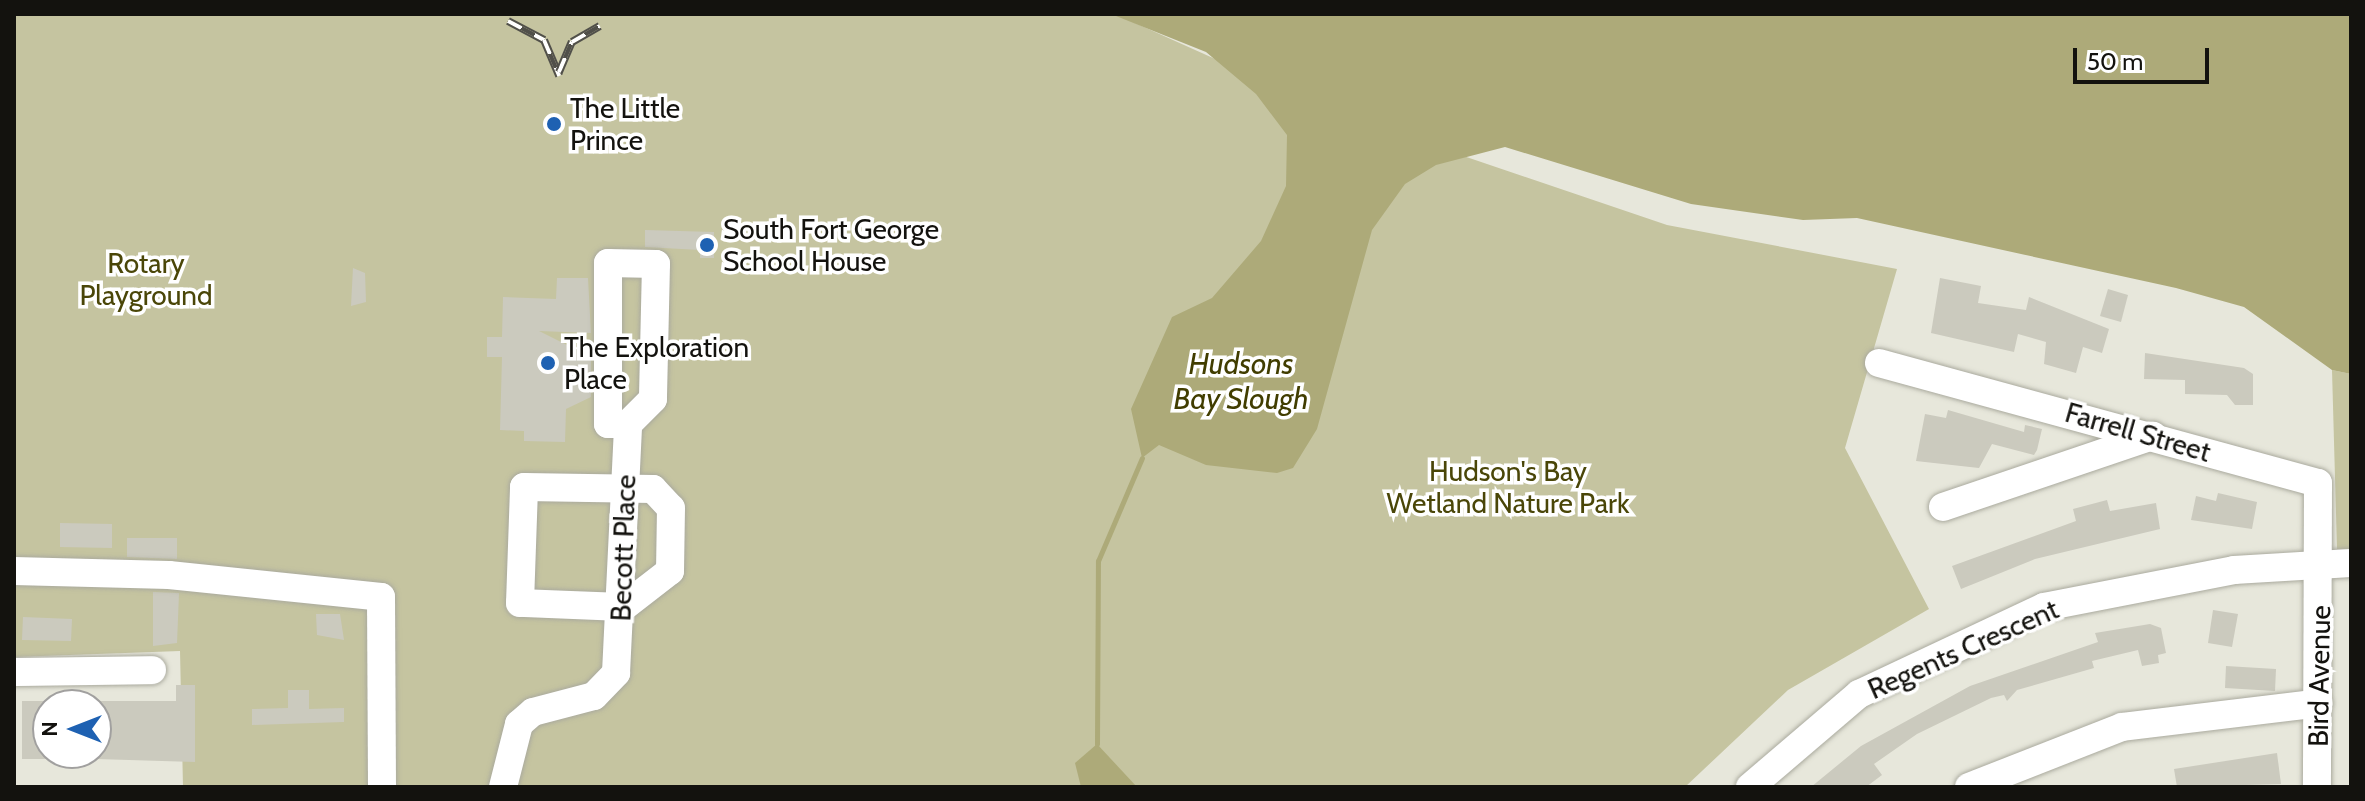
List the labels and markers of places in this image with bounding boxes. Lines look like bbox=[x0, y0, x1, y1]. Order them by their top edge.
place label: The Little Prince bbox=[570, 91, 680, 157]
marker: The Little Prince bbox=[545, 115, 563, 133]
place label: South Fort George School House bbox=[723, 212, 939, 278]
marker: South Fort George School House bbox=[698, 236, 716, 254]
place label: The Exploration Place bbox=[564, 330, 749, 396]
marker: The Exploration Place bbox=[539, 354, 557, 372]

